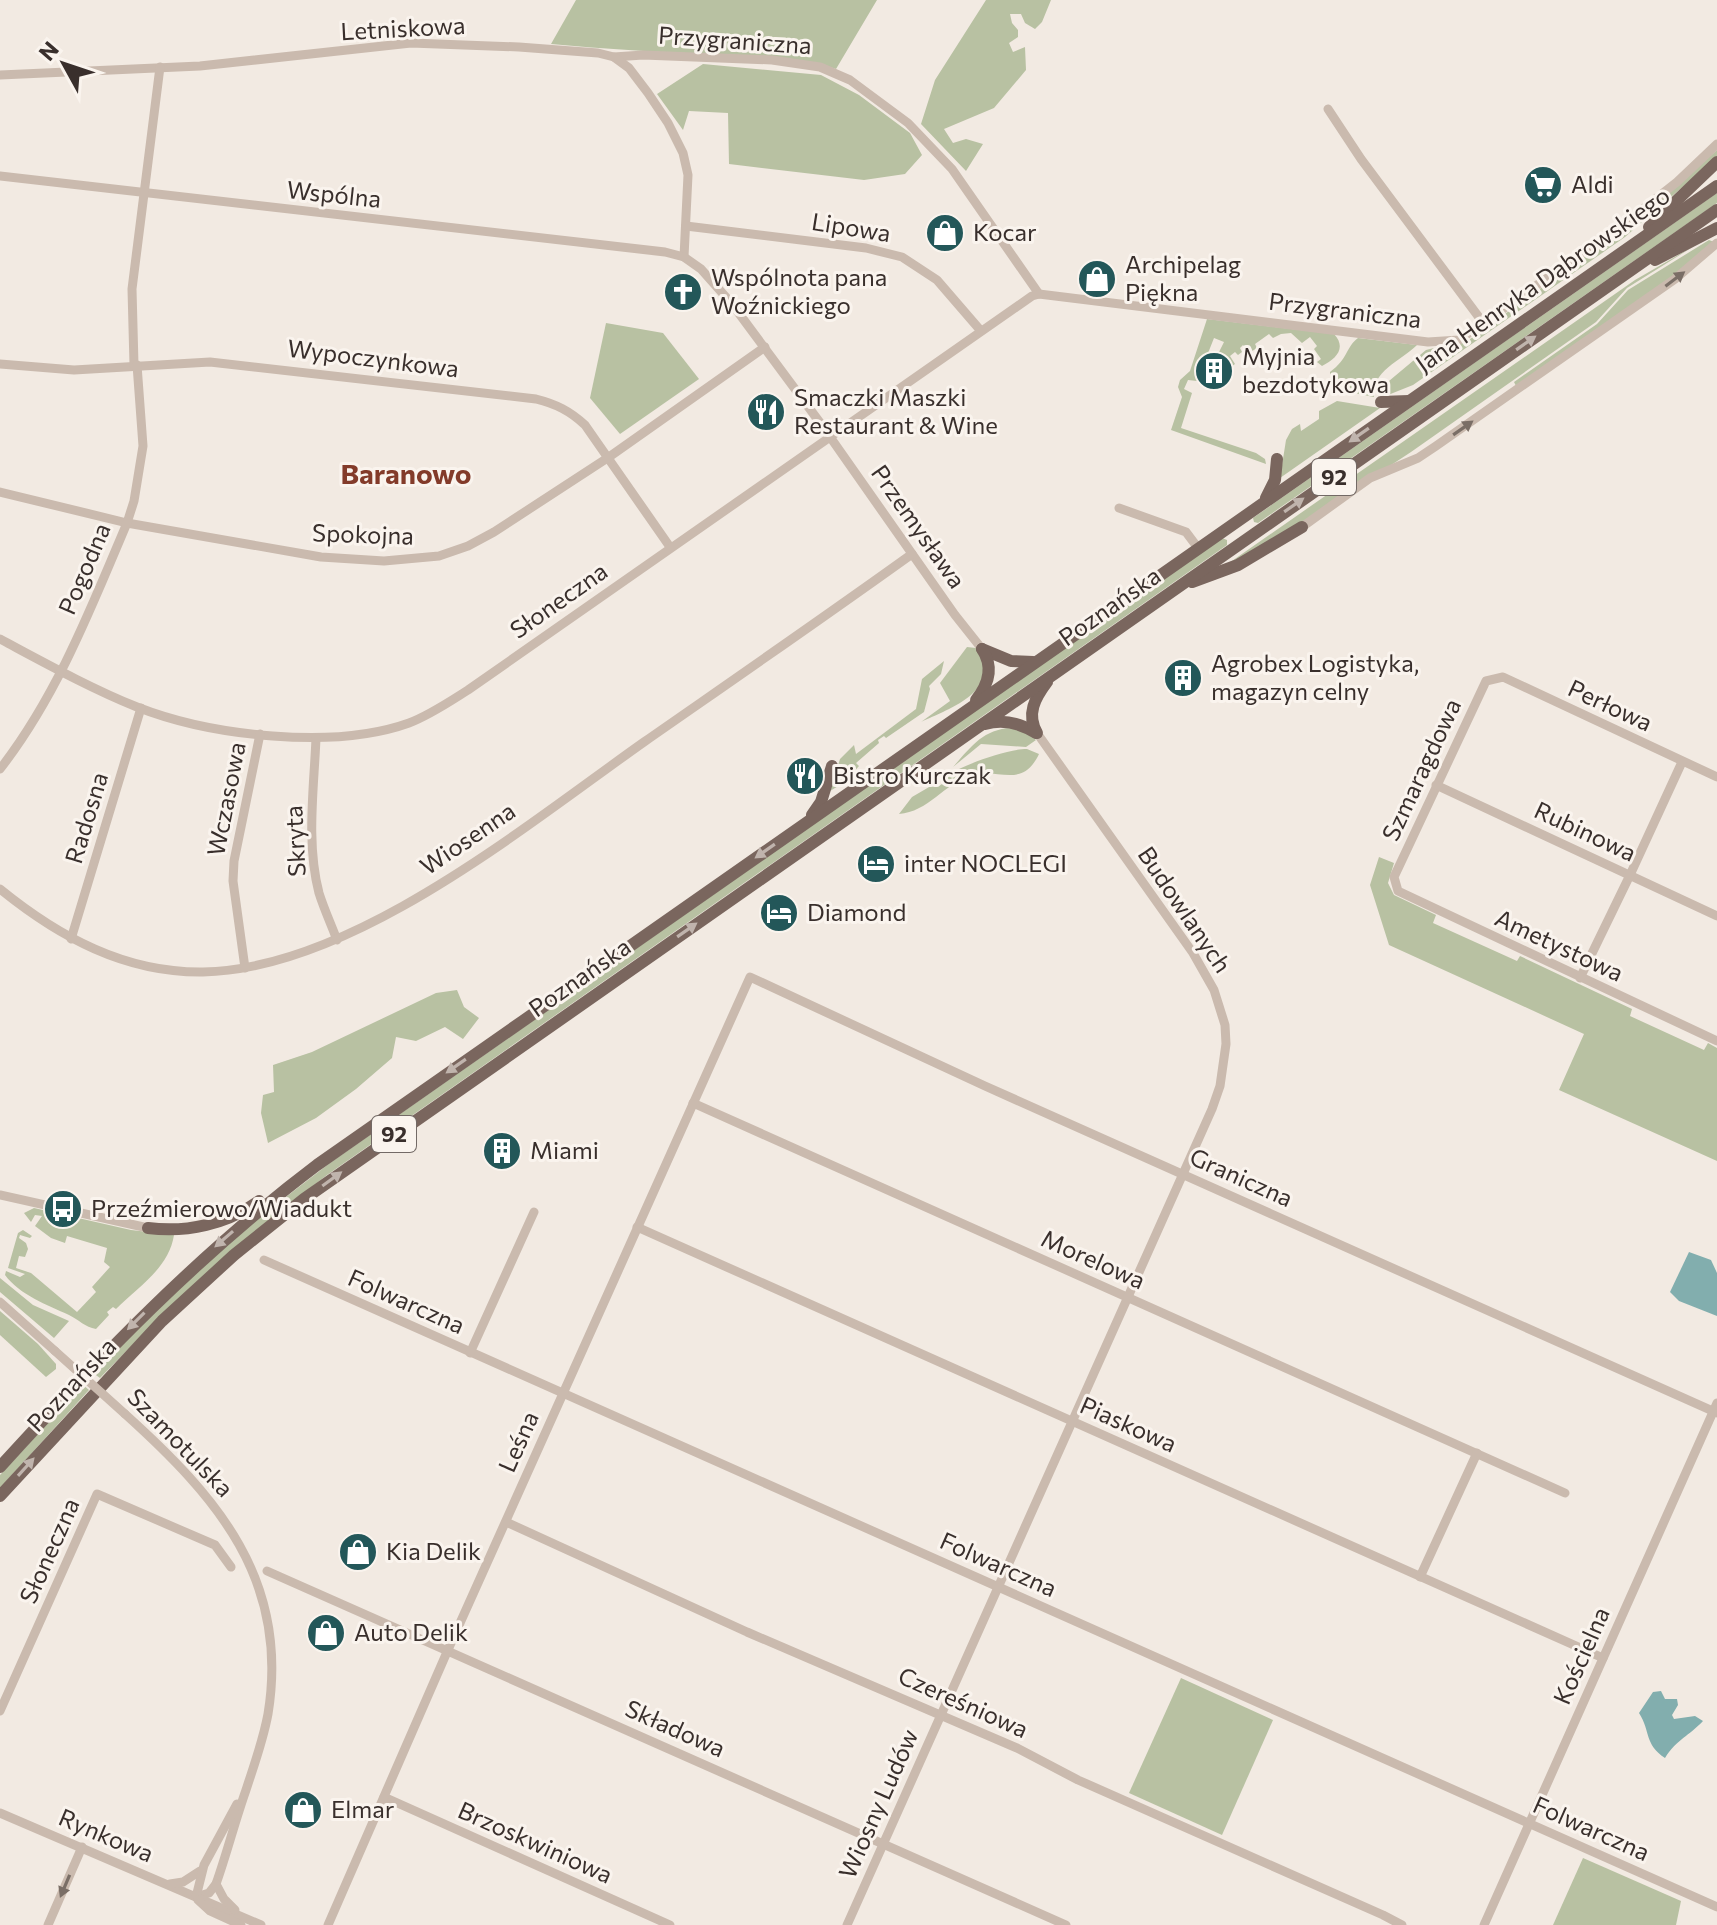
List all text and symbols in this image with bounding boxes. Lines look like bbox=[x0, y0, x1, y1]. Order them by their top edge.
street label: Letniskowa bbox=[340, 10, 466, 45]
street label: Przygraniczna bbox=[657, 20, 813, 59]
north arrow bbox=[24, 24, 104, 104]
text: N bbox=[33, 36, 64, 66]
supermarket icon: Aldi bbox=[1522, 164, 1564, 206]
place label: Aldi bbox=[1571, 169, 1614, 198]
street label: Wspólna bbox=[286, 174, 383, 213]
street label: Jana Henryka Dąbrowskiego bbox=[1410, 180, 1675, 378]
street label: Lipowa bbox=[810, 206, 893, 247]
shop icon: Kocar bbox=[924, 212, 966, 254]
place label: Kocar bbox=[973, 217, 1037, 246]
place label: Archipelag Piękna bbox=[1125, 249, 1241, 306]
shop icon: Archipelag Piękna bbox=[1076, 258, 1118, 300]
place label: Wspólnota pana Woźnickiego bbox=[711, 262, 887, 319]
church icon: Wspólnota pana Woźnickiego bbox=[662, 271, 704, 313]
one-way arrow bbox=[1665, 271, 1686, 287]
street label: Przygraniczna bbox=[1267, 286, 1423, 333]
street label: Wypoczynkowa bbox=[286, 333, 461, 382]
one-way arrow bbox=[1516, 336, 1537, 351]
place label: Myjnia bezdotykowa bbox=[1242, 341, 1389, 398]
building icon: Myjnia bezdotykowa bbox=[1193, 350, 1235, 392]
place label: Smaczki Maszki Restaurant & Wine bbox=[794, 382, 998, 439]
restaurant icon: Smaczki Maszki Restaurant & Wine bbox=[745, 391, 787, 433]
one-way arrow bbox=[1452, 421, 1473, 436]
one-way arrow bbox=[1349, 427, 1370, 442]
district label: Baranowo bbox=[340, 456, 472, 490]
street label: Przemysława bbox=[866, 459, 972, 593]
road number: 92 bbox=[1312, 459, 1356, 495]
one-way arrow bbox=[1283, 498, 1304, 513]
street label: Spokojna bbox=[312, 517, 414, 550]
street label: Pogodna bbox=[51, 518, 116, 618]
street label: Słoneczna bbox=[504, 556, 612, 644]
street label: Poznańska bbox=[1053, 560, 1166, 651]
place label: Agrobex Logistyka, magazyn celny bbox=[1211, 648, 1419, 705]
building icon: Agrobex Logistyka, magazyn celny bbox=[1162, 657, 1204, 699]
street label: Perłowa bbox=[1564, 673, 1657, 737]
street label: Szmaragdowa bbox=[1375, 694, 1466, 845]
street label: Wczasowa bbox=[200, 739, 251, 858]
restaurant icon: Bistro Kurczak bbox=[784, 755, 826, 797]
place label: Bistro Kurczak bbox=[833, 760, 991, 789]
street label: Radosna bbox=[58, 768, 113, 867]
street label: Rubinowa bbox=[1530, 794, 1641, 867]
street label: Wiosenna bbox=[414, 795, 520, 880]
street label: Skryta bbox=[278, 805, 311, 878]
street label: Budowlanych bbox=[1133, 841, 1238, 978]
one-way arrow bbox=[755, 843, 776, 858]
hotel icon: inter NOCLEGI bbox=[855, 843, 897, 885]
place label: inter NOCLEGI bbox=[904, 848, 1067, 877]
hotel icon: Diamond bbox=[758, 892, 800, 934]
place label: Diamond bbox=[807, 897, 906, 926]
street label: Ametystowa bbox=[1491, 902, 1628, 987]
one-way arrow bbox=[677, 923, 698, 938]
street label: Poznańska bbox=[523, 931, 636, 1022]
one-way arrow bbox=[446, 1058, 467, 1073]
road number: 92 bbox=[372, 1116, 416, 1152]
building icon: Miami bbox=[481, 1130, 523, 1172]
place label: Miami bbox=[530, 1135, 599, 1164]
street label: Graniczna bbox=[1186, 1141, 1298, 1212]
one-way arrow bbox=[321, 1171, 342, 1187]
bus stop icon: Przeźmierowo/Wiadukt bbox=[42, 1188, 84, 1230]
place label: Przeźmierowo/Wiadukt bbox=[91, 1193, 352, 1222]
street label: Morelowa bbox=[1037, 1223, 1150, 1294]
one-way arrow bbox=[214, 1230, 234, 1247]
street label: Folwarczna bbox=[344, 1262, 469, 1339]
one-way arrow bbox=[127, 1311, 146, 1330]
street label: Poznańska bbox=[20, 1331, 122, 1437]
street label: Szamotulska bbox=[122, 1382, 240, 1502]
street label: Piaskowa bbox=[1076, 1390, 1181, 1458]
street label: Leśna bbox=[491, 1406, 544, 1476]
one-way arrow bbox=[16, 1458, 34, 1477]
street label: Słoneczna bbox=[13, 1493, 85, 1608]
street label: Folwarczna bbox=[936, 1525, 1061, 1602]
shop icon: Kia Delik bbox=[337, 1531, 379, 1573]
place label: Kia Delik bbox=[386, 1536, 481, 1565]
street label: Kościelna bbox=[1546, 1602, 1615, 1709]
shop icon: Auto Delik bbox=[305, 1612, 347, 1654]
place label: Auto Delik bbox=[354, 1617, 468, 1646]
street label: Czereśniowa bbox=[894, 1660, 1033, 1743]
street label: Składowa bbox=[621, 1693, 730, 1762]
street label: Wiosny Ludów bbox=[832, 1724, 923, 1883]
shop icon: Elmar bbox=[282, 1789, 324, 1831]
street label: Folwarczna bbox=[1529, 1789, 1654, 1866]
place label: Elmar bbox=[331, 1794, 395, 1823]
street label: Brzoskwiniowa bbox=[454, 1795, 617, 1889]
street label: Rynkowa bbox=[55, 1802, 158, 1867]
one-way arrow bbox=[58, 1874, 71, 1898]

